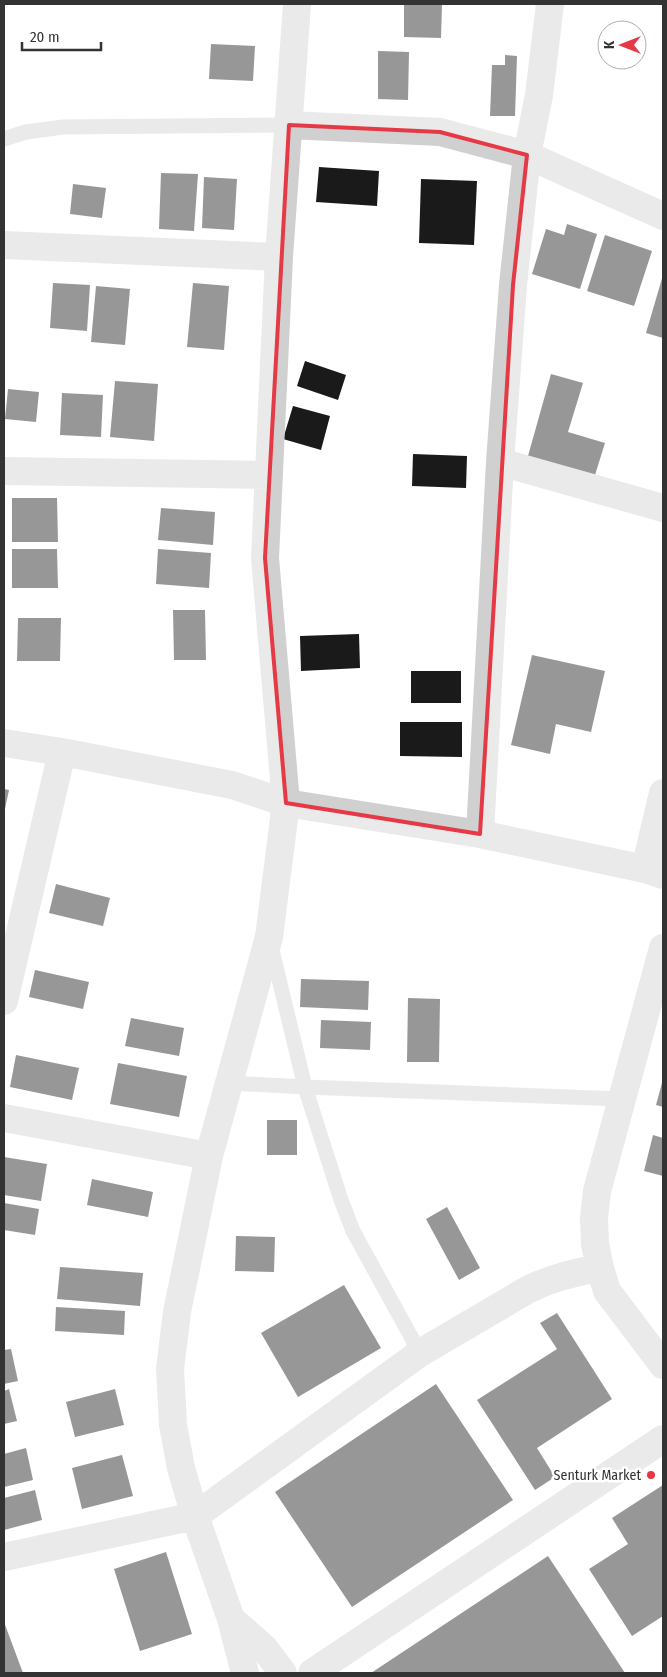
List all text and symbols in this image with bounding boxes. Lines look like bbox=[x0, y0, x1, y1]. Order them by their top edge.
scale bar bbox=[22, 20, 101, 52]
north arrow bbox=[597, 20, 647, 70]
text: 20 m bbox=[30, 28, 60, 46]
text: K bbox=[601, 40, 618, 49]
place label: Senturk Market bbox=[554, 1467, 641, 1484]
marker: Senturk Market bbox=[645, 1469, 657, 1481]

